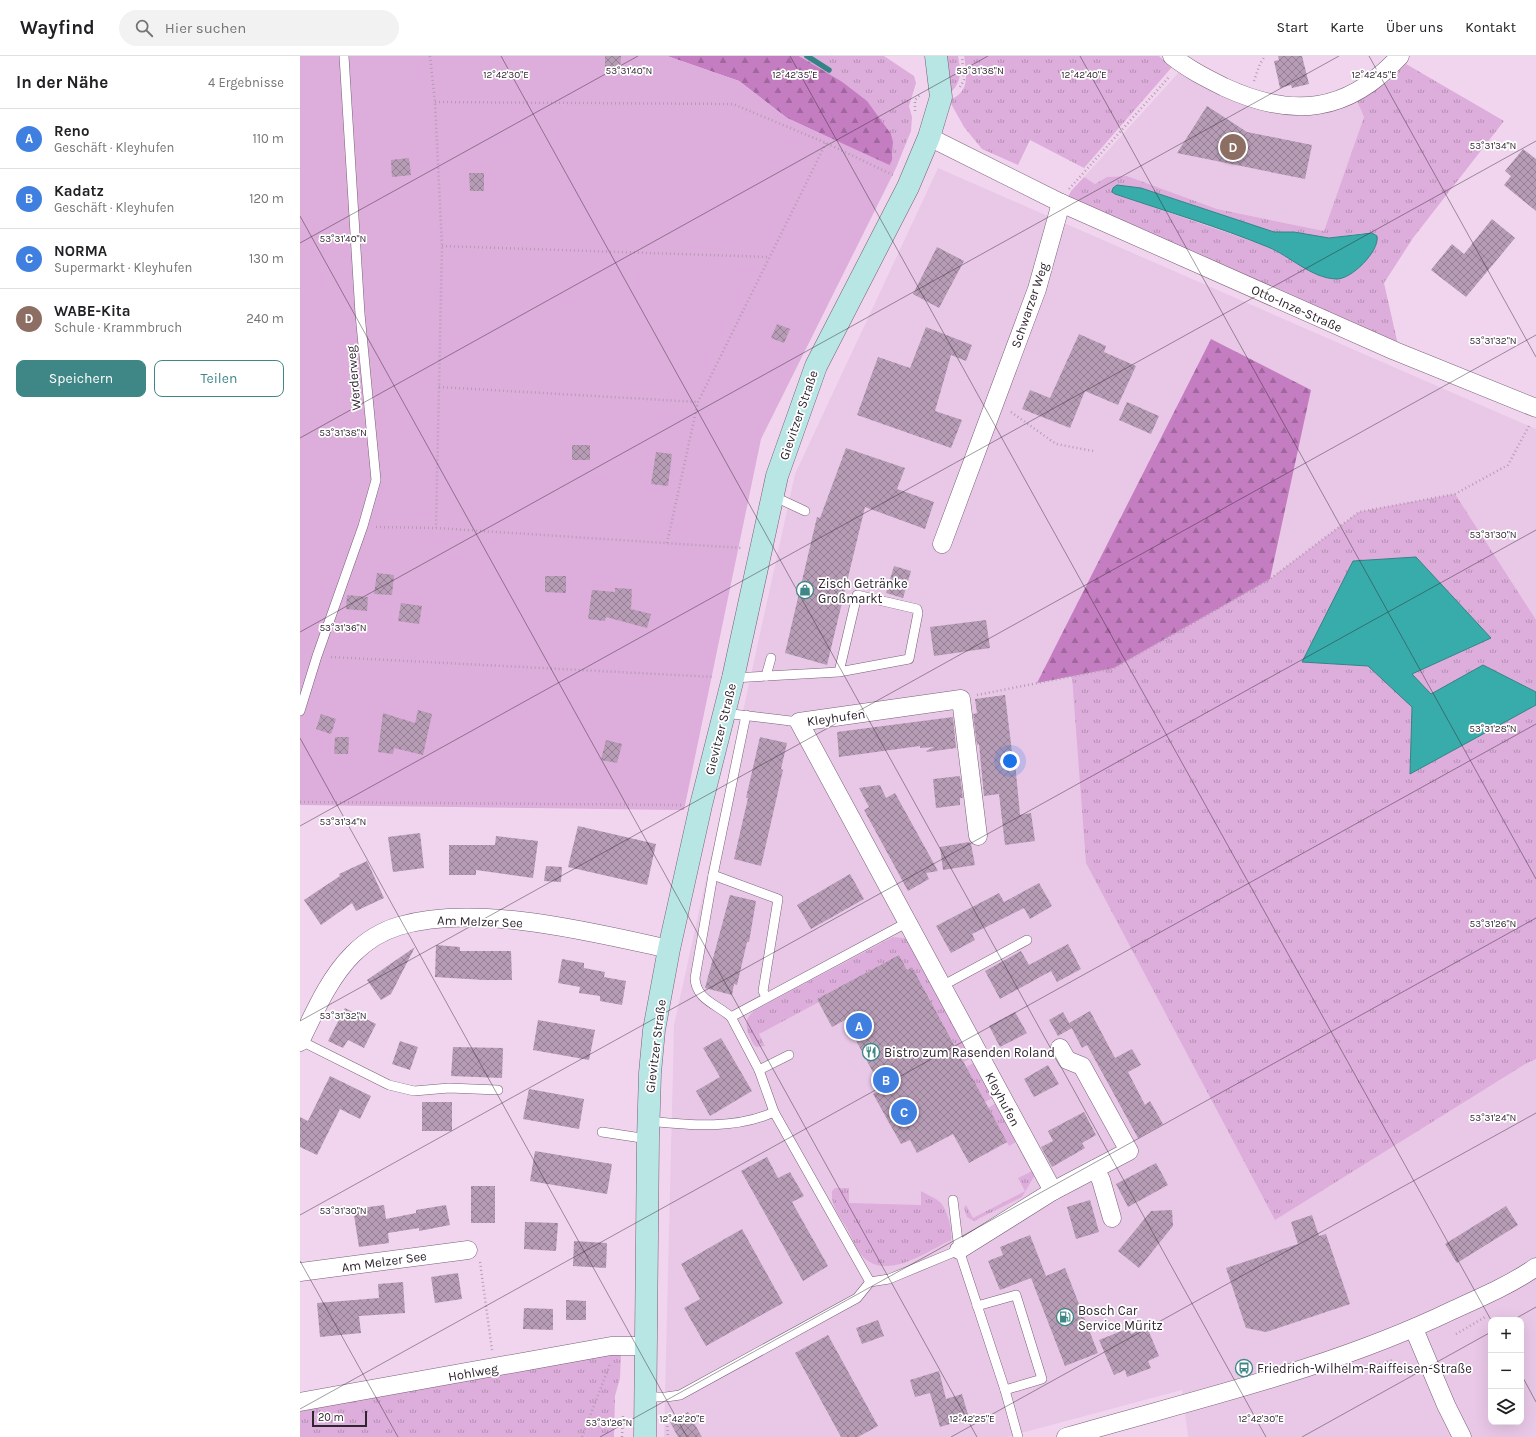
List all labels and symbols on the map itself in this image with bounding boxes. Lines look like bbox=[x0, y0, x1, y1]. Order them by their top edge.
text: 53°31'40"N bbox=[606, 65, 652, 77]
text: 53°31'38"N bbox=[956, 65, 1004, 77]
text: 12°42'30"E bbox=[483, 69, 529, 81]
text: 12°42'35"E bbox=[772, 69, 818, 81]
text: 12°42'40"E bbox=[1061, 69, 1107, 81]
text: 12°42'45"E bbox=[1351, 69, 1397, 81]
pin: D bbox=[1220, 132, 1246, 162]
text: 53°31'34"N bbox=[1470, 140, 1516, 152]
text: 53°31'40"N bbox=[320, 233, 366, 245]
street label: Schwarzer Weg bbox=[1008, 260, 1051, 350]
street label: Otto-Inze-Straße bbox=[1249, 282, 1345, 335]
text: 53°31'32"N bbox=[1469, 335, 1517, 347]
street label: Werderweg bbox=[343, 344, 364, 411]
street label: Gievitzer Straße bbox=[776, 368, 821, 462]
text: 53°31'38"N bbox=[319, 427, 367, 439]
text: 53°31'30"N bbox=[1469, 529, 1517, 541]
place label: Zisch Getränke Großmarkt bbox=[818, 576, 908, 606]
shop icon: Zisch Getränke Großmarkt bbox=[795, 580, 815, 600]
text: 53°31'36"N bbox=[319, 622, 367, 634]
street label: Gievitzer Straße bbox=[702, 681, 739, 777]
street label: Kleyhufen bbox=[806, 706, 866, 729]
text: 53°31'28"N bbox=[1469, 723, 1517, 735]
your location bbox=[1000, 751, 1020, 771]
text: 53°31'34"N bbox=[320, 816, 366, 828]
street label: Am Melzer See bbox=[437, 913, 523, 931]
text: 53°31'26"N bbox=[1470, 918, 1516, 930]
street label: Gievitzer Straße bbox=[642, 998, 669, 1094]
text: 53°31'32"N bbox=[319, 1010, 367, 1022]
pin: A bbox=[846, 1011, 872, 1041]
restaurant icon: Bistro zum Rasenden Roland bbox=[861, 1042, 881, 1062]
place label: Bistro zum Rasenden Roland bbox=[884, 1045, 1055, 1060]
pin: B bbox=[873, 1065, 899, 1095]
street label: Kleyhufen bbox=[982, 1070, 1023, 1129]
pin: C bbox=[891, 1097, 917, 1127]
text: 53°31'24"N bbox=[1470, 1112, 1516, 1124]
text: 53°31'30"N bbox=[319, 1205, 367, 1217]
street label: Am Melzer See bbox=[340, 1248, 428, 1275]
place label: Bosch Car Service Müritz bbox=[1078, 1303, 1163, 1333]
fuel station icon: Bosch Car Service Müritz bbox=[1055, 1307, 1075, 1327]
bus stop icon: Friedrich-Wilhelm-Raiffeisen-Straße bbox=[1234, 1358, 1254, 1378]
street label: Hohlweg bbox=[447, 1361, 500, 1384]
place label: Friedrich-Wilhelm-Raiffeisen-Straße bbox=[1257, 1361, 1472, 1376]
scale bar bbox=[312, 1409, 367, 1428]
text: 12°42'20"E bbox=[659, 1413, 705, 1425]
text: 12°42'25"E bbox=[949, 1413, 995, 1425]
text: 12°42'30"E bbox=[1238, 1413, 1284, 1425]
text: 53°31'26"N bbox=[586, 1417, 632, 1429]

